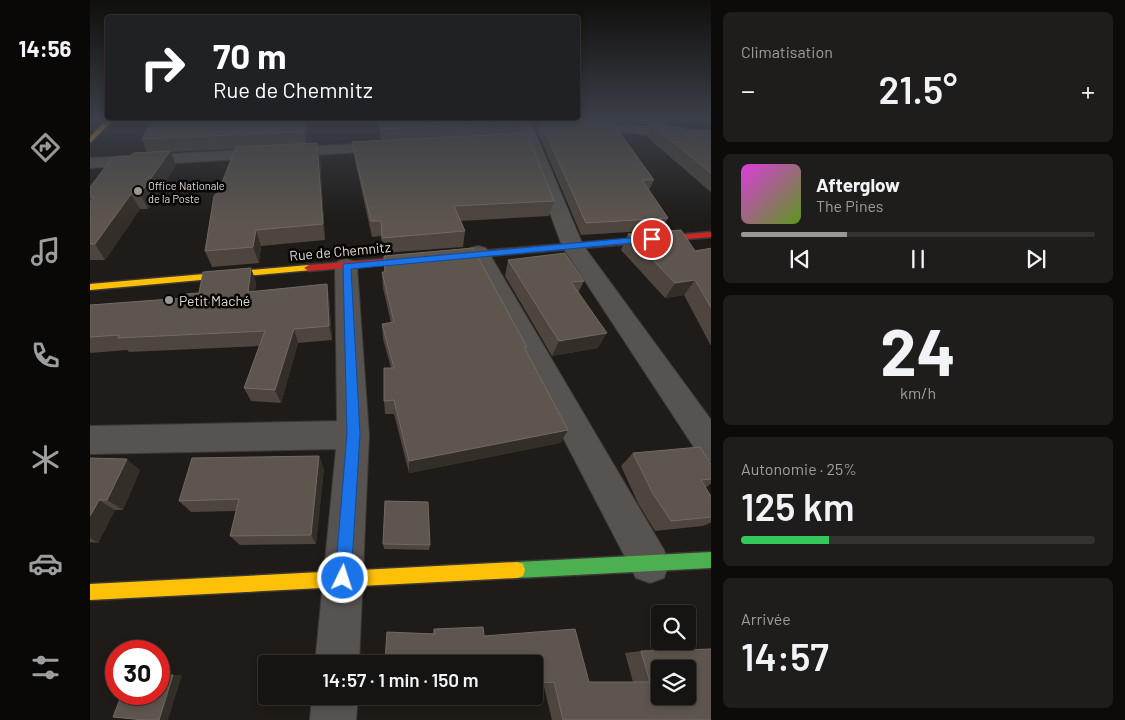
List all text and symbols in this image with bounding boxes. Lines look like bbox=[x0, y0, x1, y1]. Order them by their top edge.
text: 70 m bbox=[213, 34, 287, 76]
text: 14:56 bbox=[19, 35, 71, 61]
icon: right bbox=[130, 35, 195, 100]
text: Climatisation bbox=[741, 42, 833, 61]
text: 21.5° bbox=[879, 66, 957, 112]
text: − bbox=[741, 73, 755, 107]
text: + bbox=[1081, 73, 1095, 107]
text: Rue de Chemnitz bbox=[213, 76, 373, 102]
icon: directions bbox=[28, 130, 63, 165]
text: Afterglow bbox=[816, 173, 900, 196]
place label: Office Nationale de la Poste bbox=[148, 179, 225, 205]
marker: Office Nationale de la Poste bbox=[132, 185, 144, 197]
text: The Pines bbox=[816, 196, 884, 215]
pin bbox=[631, 218, 673, 260]
icon: arrive bbox=[638, 225, 666, 253]
icon: music bbox=[28, 234, 63, 269]
street label: Rue de Chemnitz bbox=[289, 238, 391, 264]
icon: previous bbox=[786, 245, 814, 273]
icon: pause bbox=[904, 245, 932, 273]
icon: next bbox=[1022, 245, 1050, 273]
place label: Petit Maché bbox=[179, 292, 250, 309]
marker: Petit Maché bbox=[163, 294, 175, 306]
text: 24 bbox=[880, 311, 956, 389]
icon: phone bbox=[28, 338, 63, 373]
text: km/h bbox=[900, 383, 936, 402]
icon: climate bbox=[28, 442, 63, 477]
text: Autonomie · 25% bbox=[741, 459, 857, 478]
text: 125 km bbox=[741, 483, 854, 529]
icon: car bbox=[28, 546, 63, 581]
position arrow bbox=[316, 551, 368, 603]
map controls bbox=[651, 605, 696, 705]
button: search bbox=[651, 605, 696, 650]
text: Arrivée bbox=[741, 609, 791, 628]
text: 14:57 bbox=[741, 633, 829, 679]
speed limit sign: 30 bbox=[105, 640, 170, 705]
icon: filters bbox=[28, 650, 63, 685]
button: layers bbox=[651, 660, 696, 705]
text: 14:57 · 1 min · 150 m bbox=[322, 668, 479, 691]

